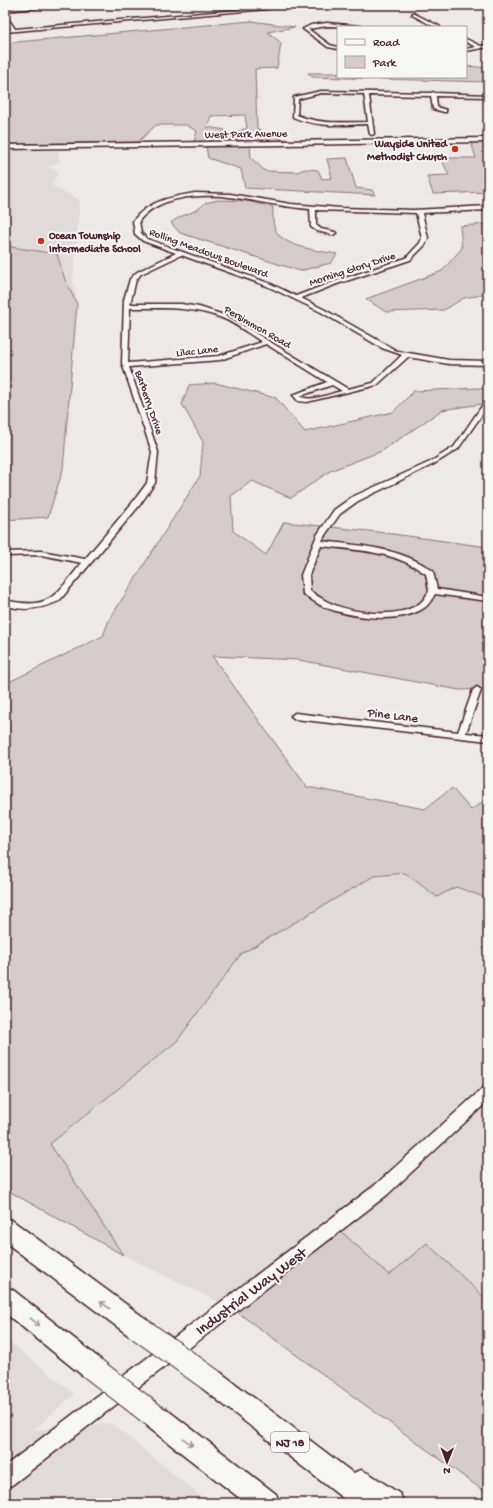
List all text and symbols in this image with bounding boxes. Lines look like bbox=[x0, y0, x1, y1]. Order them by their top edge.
legend bbox=[337, 26, 467, 78]
text: Road bbox=[373, 37, 400, 51]
text: Park bbox=[372, 57, 398, 71]
street label: West Park Avenue bbox=[205, 128, 288, 142]
place label: Wayside United Methodist Church bbox=[367, 138, 449, 164]
marker: Wayside United Methodist Church bbox=[450, 144, 460, 154]
street label: Rolling Meadows Boulevard bbox=[147, 227, 271, 281]
place label: Ocean Township Intermediate School bbox=[49, 231, 141, 256]
marker: Ocean Township Intermediate School bbox=[36, 236, 46, 246]
street label: Morning Glory Drive bbox=[308, 250, 398, 289]
street label: Persimmon Road bbox=[221, 303, 294, 353]
street label: Lilac Lane bbox=[176, 344, 219, 360]
street label: Barberry Drive bbox=[131, 368, 165, 437]
street label: Pine Lane bbox=[366, 706, 419, 727]
street label: Industrial Way West bbox=[193, 1244, 313, 1341]
one-way arrow bbox=[99, 1300, 110, 1309]
one-way arrow bbox=[30, 1318, 41, 1327]
road number: NJ 18 bbox=[271, 1432, 309, 1452]
one-way arrow bbox=[182, 1437, 193, 1446]
north arrow bbox=[427, 1442, 467, 1482]
text: N bbox=[443, 1464, 451, 1476]

